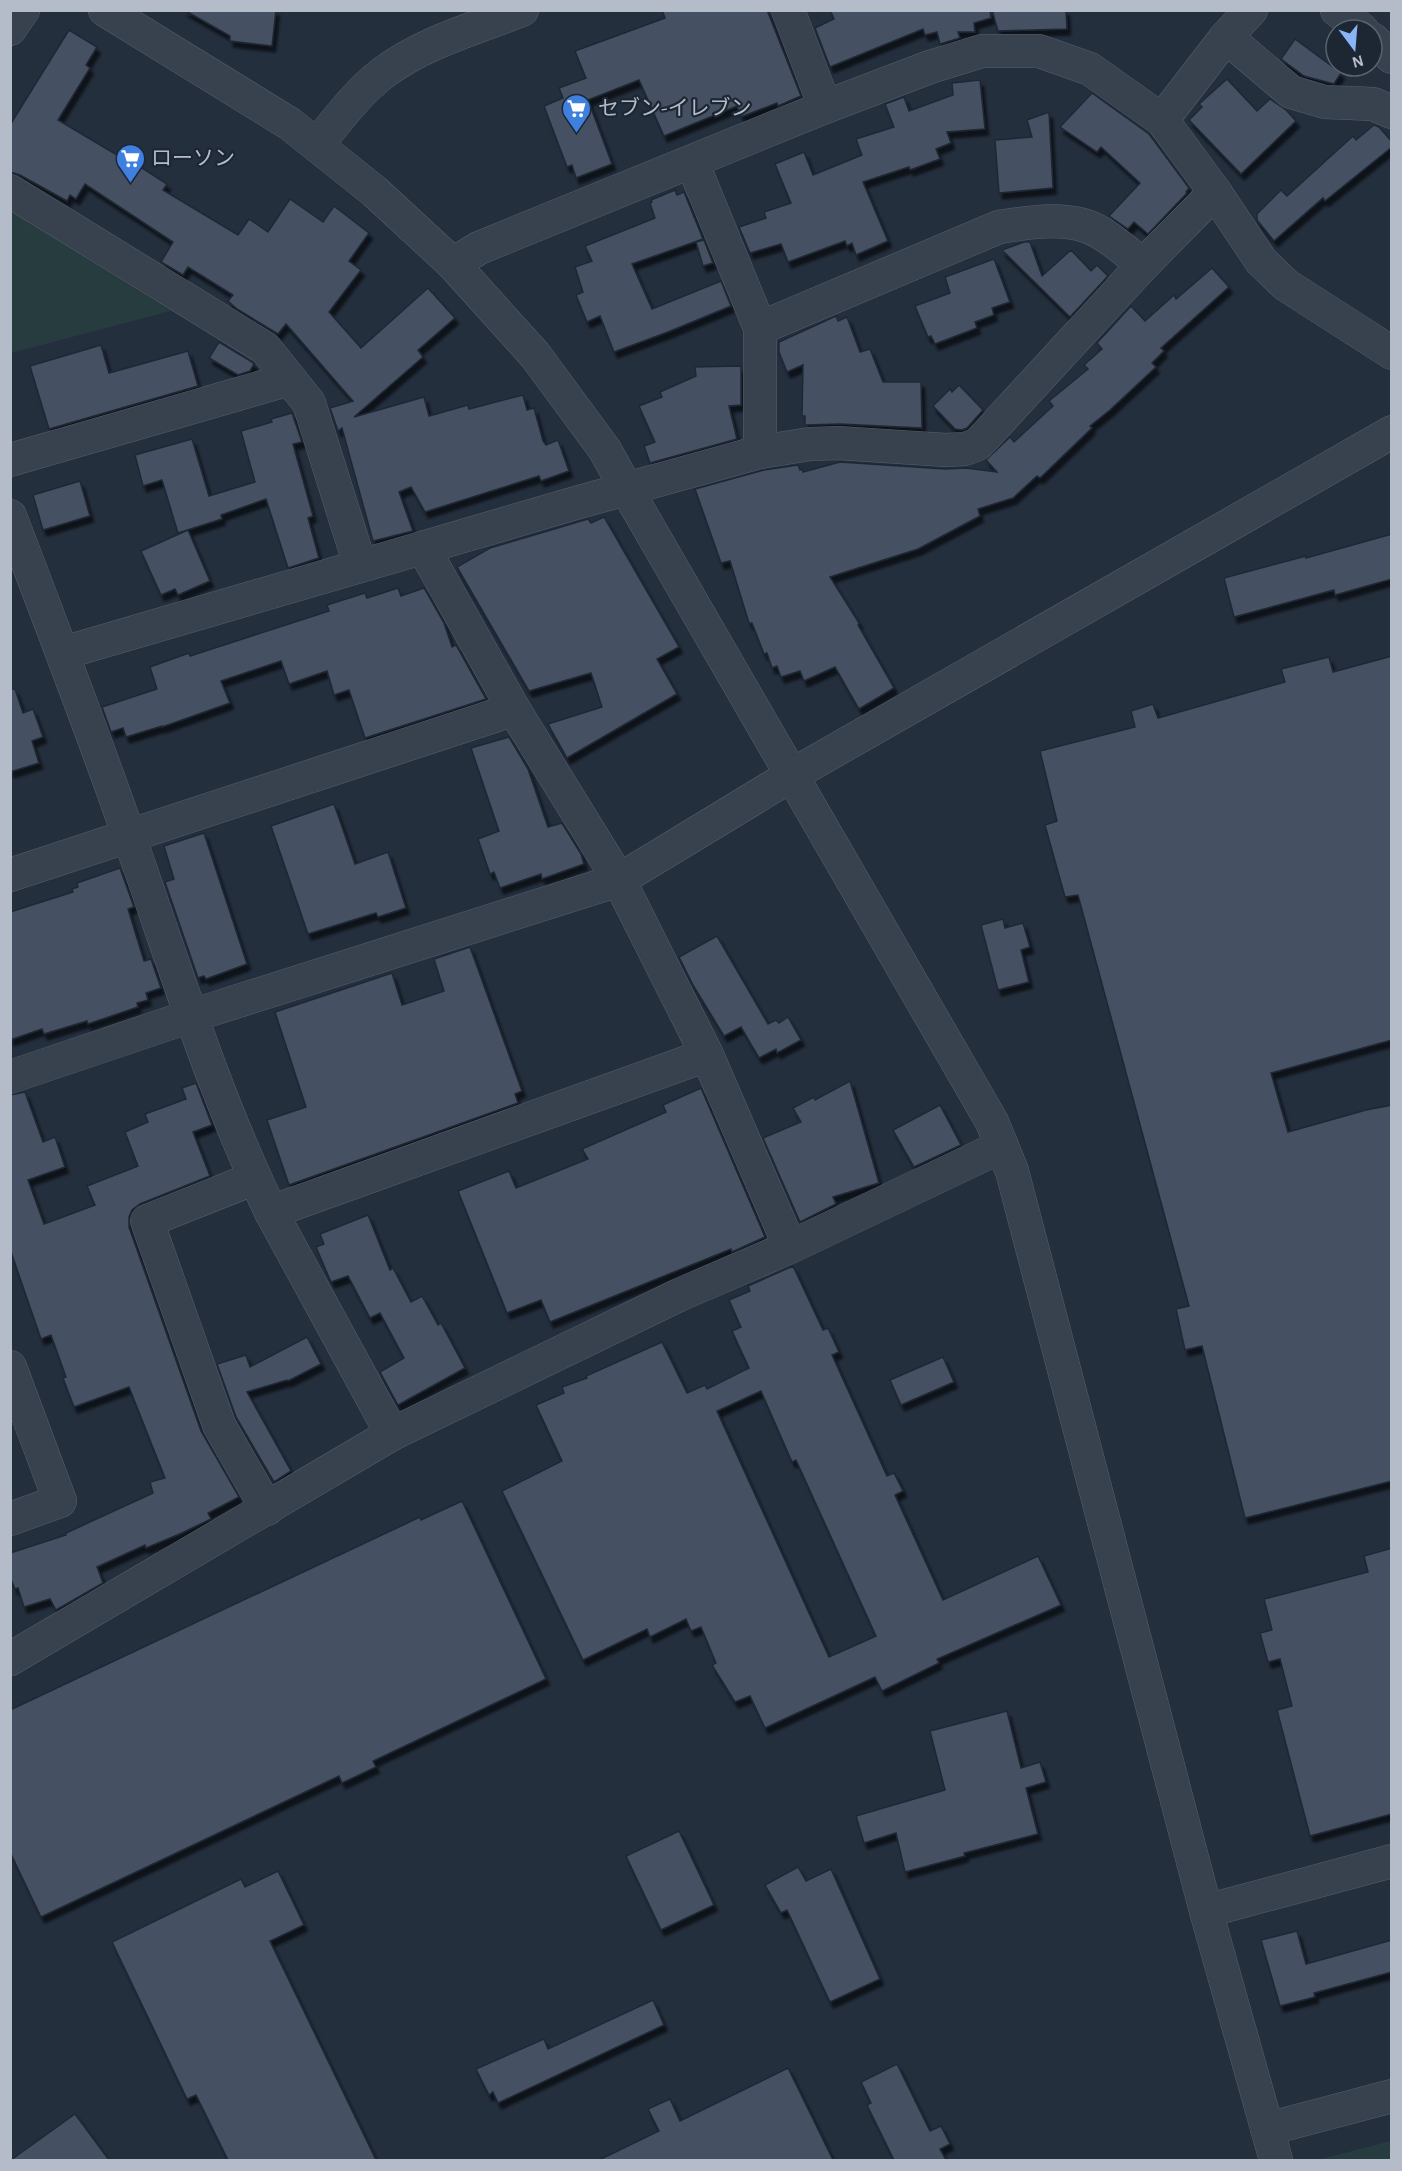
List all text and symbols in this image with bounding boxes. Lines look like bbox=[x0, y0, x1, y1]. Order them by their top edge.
north arrow bbox=[1324, 18, 1384, 78]
text: N bbox=[1350, 52, 1365, 71]
supermarket icon: セブン-イレブン bbox=[561, 92, 593, 134]
place label: セブン-イレブン bbox=[598, 96, 751, 119]
supermarket icon: ローソン bbox=[114, 142, 146, 184]
place label: ローソン bbox=[151, 148, 235, 169]

